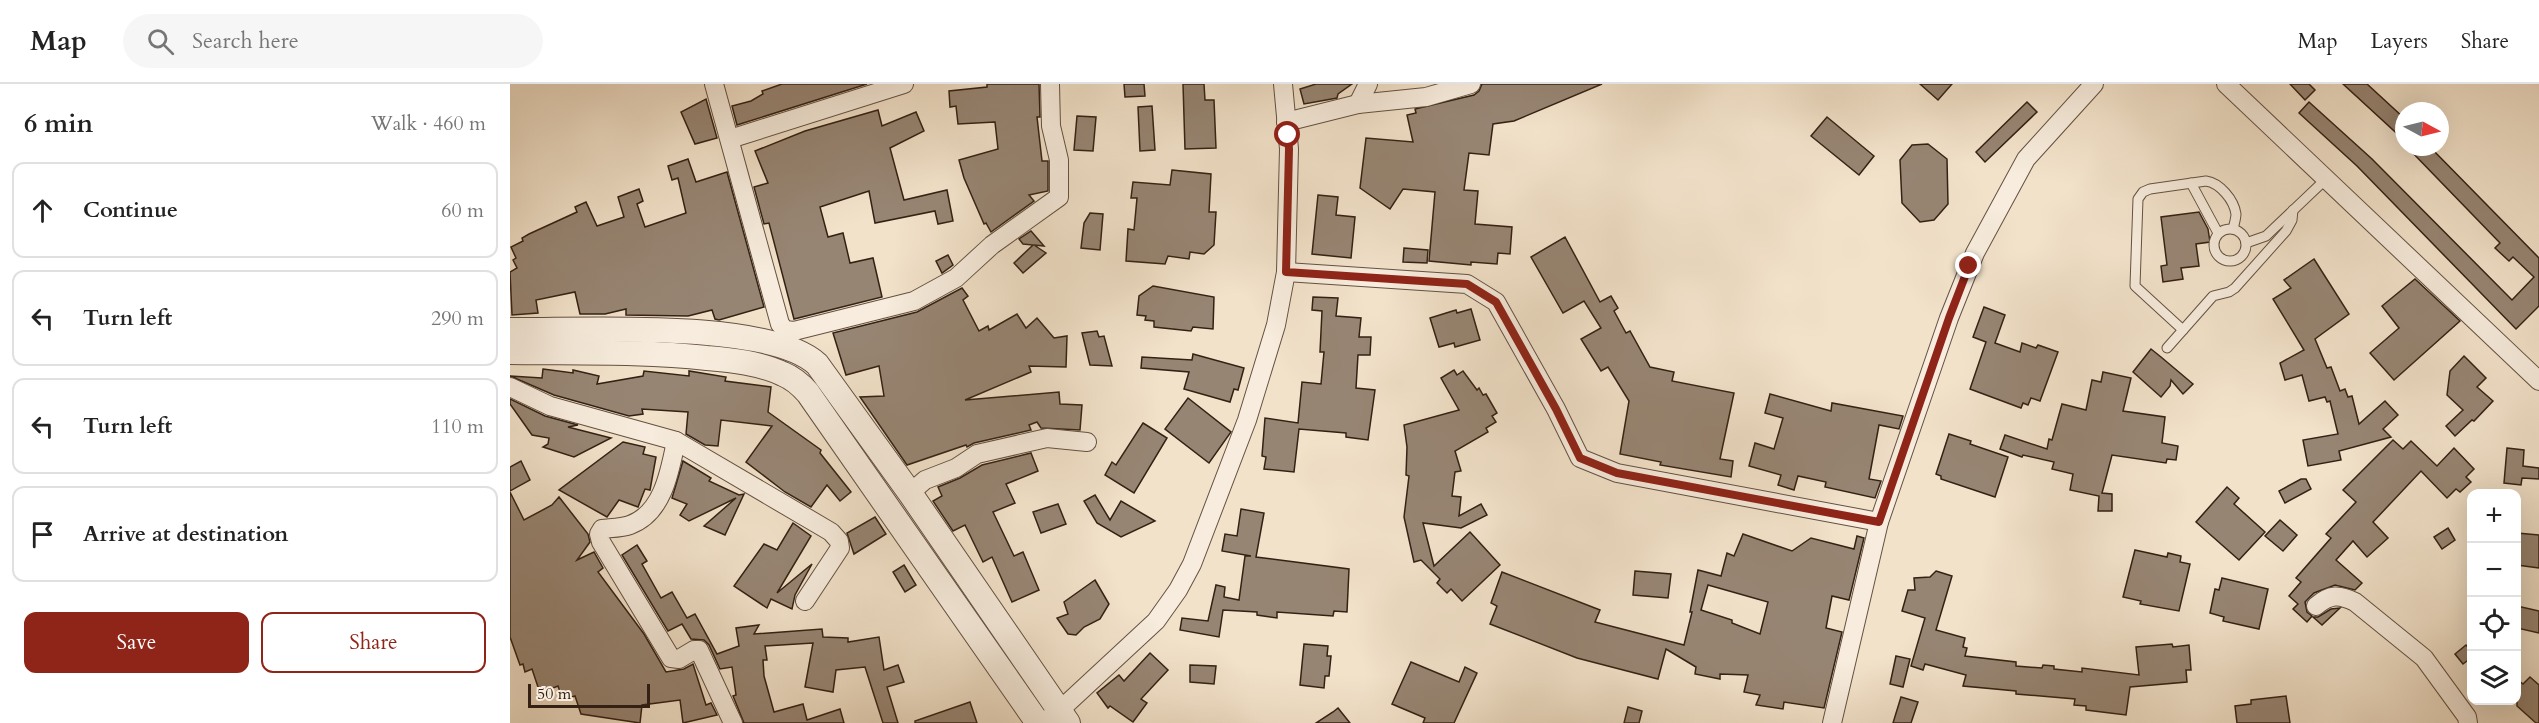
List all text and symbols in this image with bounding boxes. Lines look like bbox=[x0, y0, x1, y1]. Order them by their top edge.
search box bbox=[123, 14, 543, 68]
text: Map bbox=[30, 22, 87, 60]
icon: search bbox=[144, 25, 177, 58]
text: Search here bbox=[192, 26, 299, 56]
text: Map bbox=[2298, 27, 2338, 56]
text: Layers bbox=[2371, 27, 2428, 56]
text: Share bbox=[2461, 27, 2509, 56]
north arrow bbox=[2395, 102, 2449, 156]
text: 6 min bbox=[24, 106, 93, 141]
text: Walk · 460 m bbox=[371, 110, 486, 137]
route start bbox=[1274, 121, 1300, 147]
icon: ahead bbox=[26, 194, 59, 227]
text: Continue bbox=[83, 195, 178, 225]
text: 60 m bbox=[441, 197, 484, 224]
route end bbox=[1955, 252, 1981, 278]
icon: left bbox=[26, 302, 59, 335]
text: Turn left bbox=[83, 303, 172, 333]
text: 290 m bbox=[431, 305, 484, 332]
icon: left bbox=[26, 410, 59, 443]
text: Turn left bbox=[83, 411, 172, 441]
text: 110 m bbox=[431, 413, 484, 440]
map controls bbox=[2467, 489, 2521, 705]
button: + bbox=[2467, 489, 2521, 543]
icon: arrive bbox=[26, 518, 59, 551]
text: Arrive at destination bbox=[83, 519, 288, 549]
button: − bbox=[2467, 543, 2521, 597]
button: locate bbox=[2467, 597, 2521, 651]
button: Save bbox=[24, 612, 249, 673]
button: Share bbox=[261, 612, 486, 673]
button: layers bbox=[2467, 651, 2521, 705]
scale bar bbox=[528, 681, 650, 708]
text: 50 m bbox=[537, 683, 571, 705]

